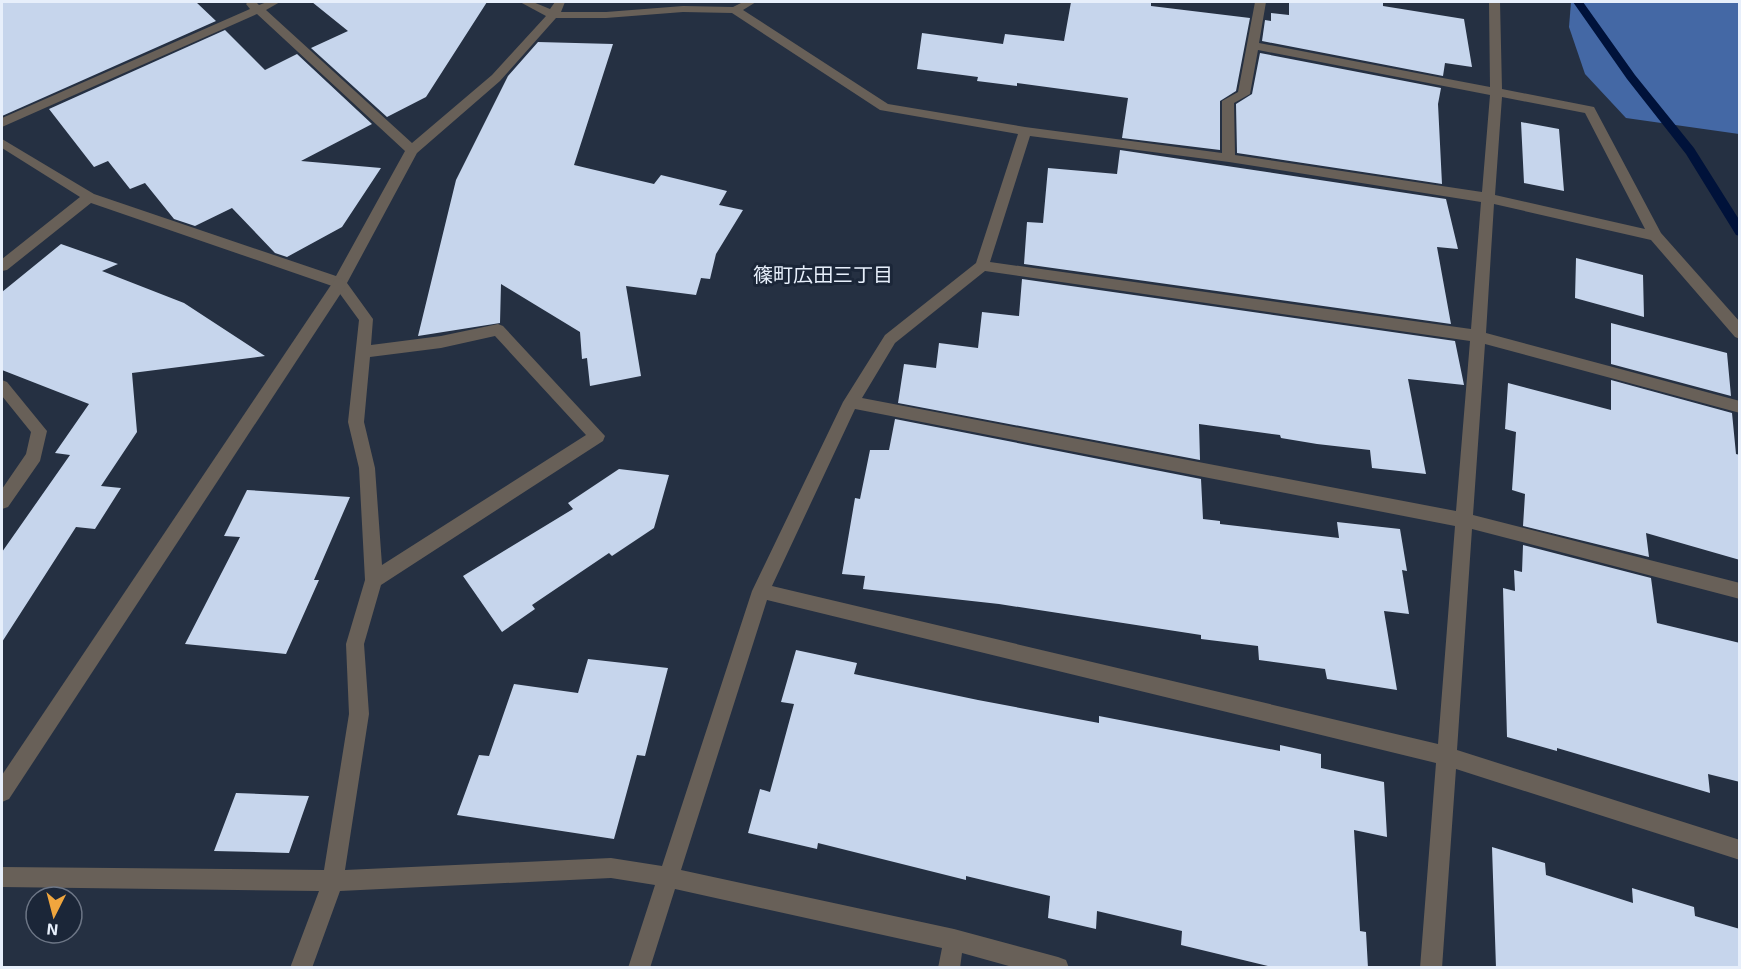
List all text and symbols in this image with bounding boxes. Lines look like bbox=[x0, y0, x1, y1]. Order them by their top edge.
district label: 篠町広田三丁目 bbox=[753, 262, 893, 286]
north arrow bbox=[24, 885, 84, 945]
text: N bbox=[46, 920, 59, 940]

